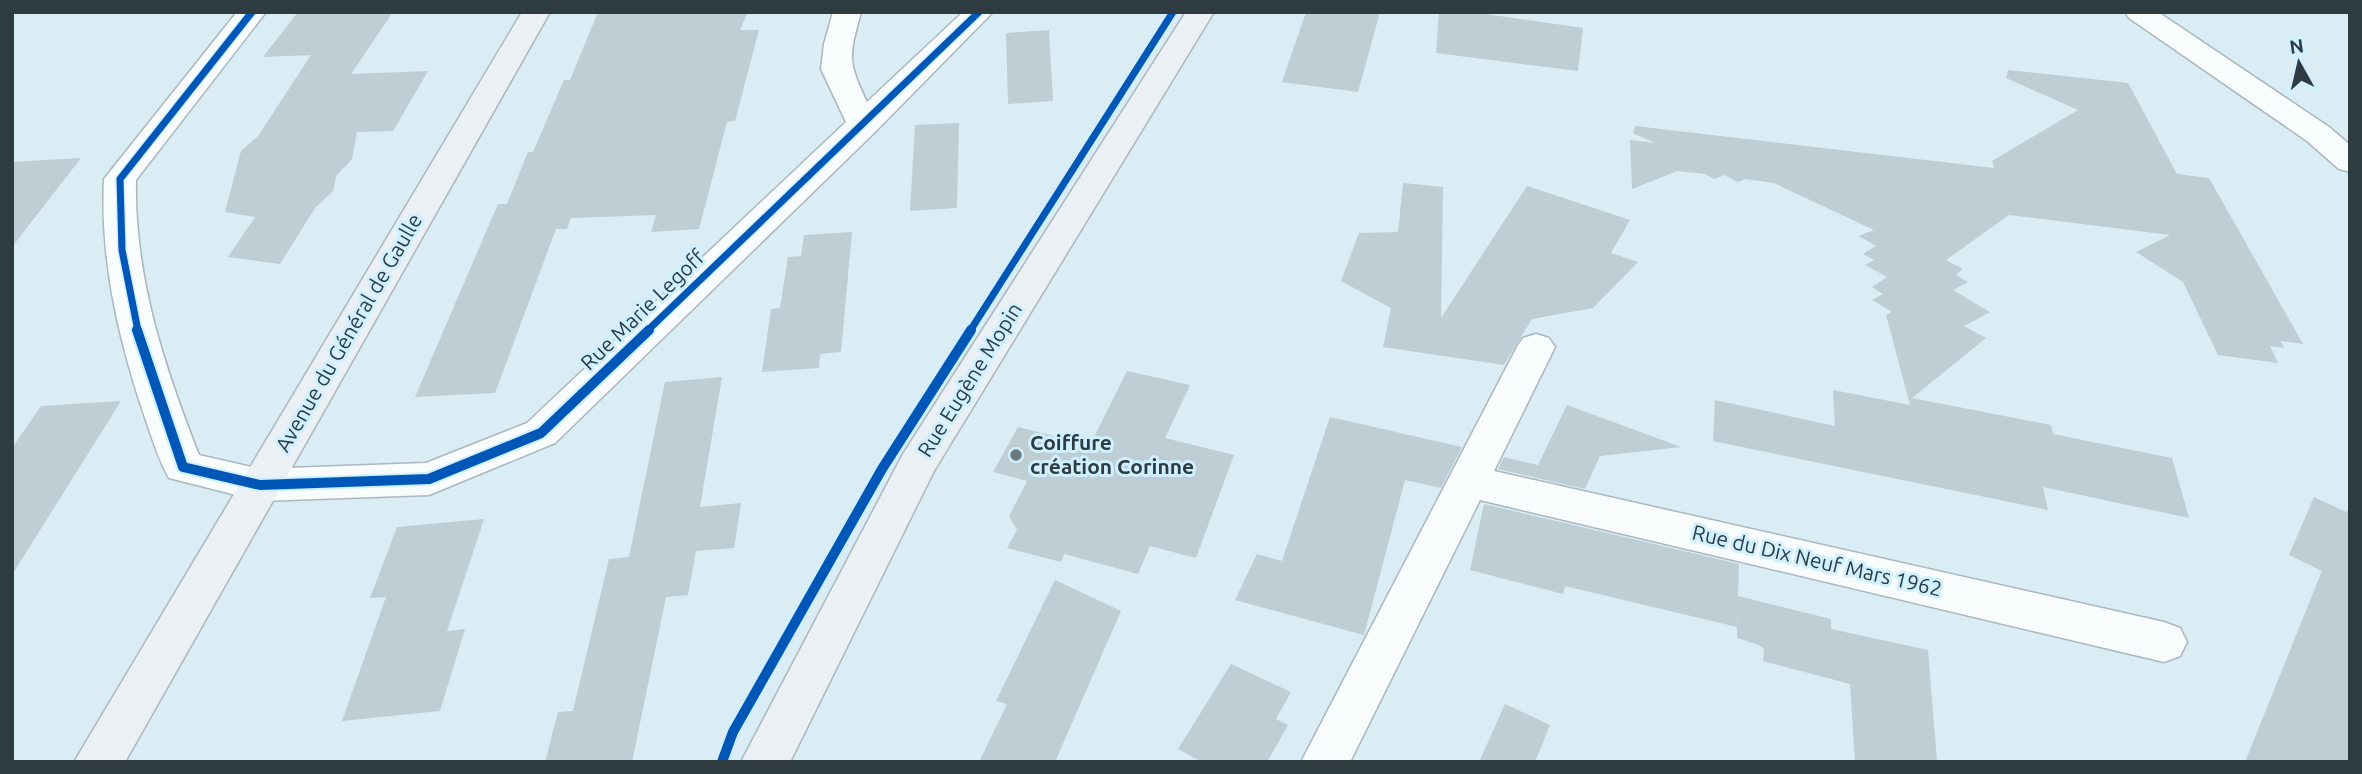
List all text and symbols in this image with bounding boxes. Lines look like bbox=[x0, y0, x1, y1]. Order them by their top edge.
north arrow bbox=[2264, 28, 2334, 98]
text: N bbox=[2288, 34, 2305, 58]
street label: Avenue du Général de Gaulle bbox=[270, 209, 426, 456]
street label: Rue Marie Legoff bbox=[575, 243, 710, 374]
street label: Rue Eugène Mopin bbox=[912, 298, 1026, 461]
place label: Coiffure création Corinne bbox=[1030, 430, 1194, 478]
marker: Coiffure création Corinne bbox=[1008, 447, 1024, 463]
street label: Rue du Dix Neuf Mars 1962 bbox=[1690, 520, 1944, 600]

